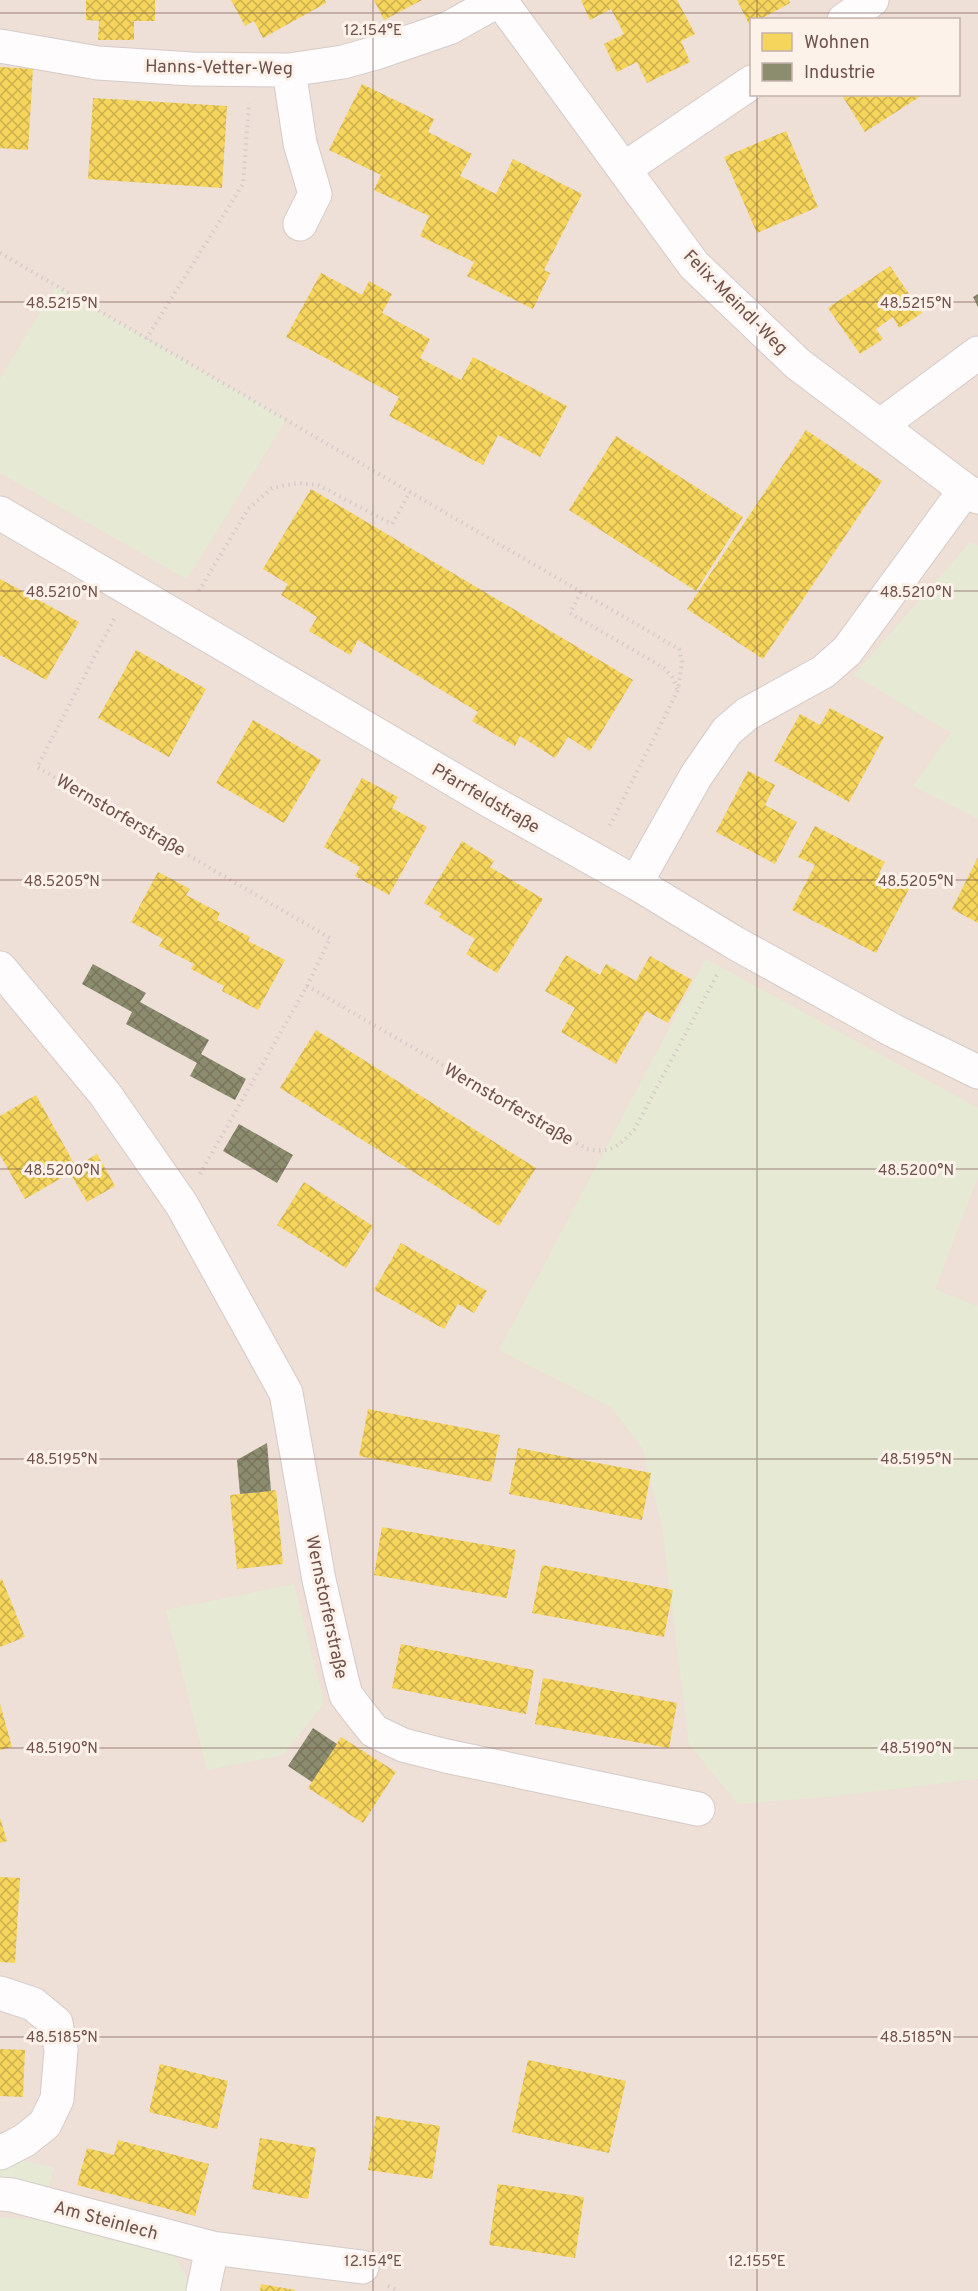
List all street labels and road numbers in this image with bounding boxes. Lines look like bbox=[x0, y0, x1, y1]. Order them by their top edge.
street label: Hanns-Vetter-Weg bbox=[145, 56, 293, 81]
street label: Felix-Meindl-Weg bbox=[678, 246, 792, 360]
street label: Pfarrfeldstraße bbox=[427, 759, 543, 840]
street label: Wernstorferstraße bbox=[51, 770, 189, 863]
street label: Wernstorferstraße bbox=[439, 1059, 577, 1152]
street label: Wernstorferstraße bbox=[299, 1534, 352, 1681]
street label: Am Steinlech bbox=[51, 2196, 160, 2246]

